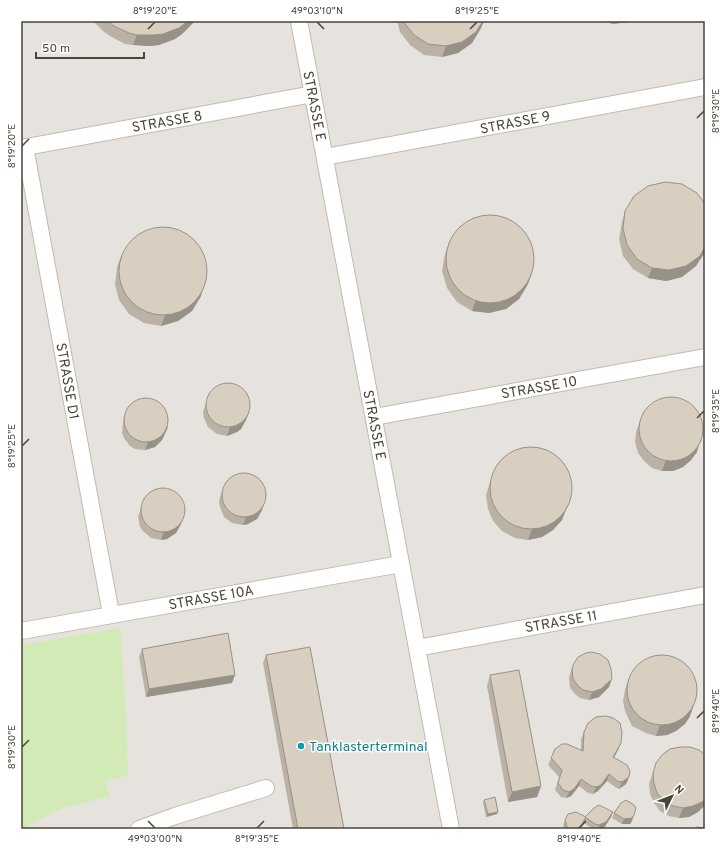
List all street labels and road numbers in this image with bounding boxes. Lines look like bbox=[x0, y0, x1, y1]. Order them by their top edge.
street label: STRASSE E bbox=[298, 70, 329, 143]
street label: STRASSE 8 bbox=[131, 108, 204, 137]
street label: STRASSE 9 bbox=[479, 108, 552, 139]
street label: STRASSE D1 bbox=[51, 342, 82, 421]
street label: STRASSE 10 bbox=[500, 373, 579, 404]
street label: STRASSE E bbox=[358, 389, 389, 462]
street label: STRASSE 10A bbox=[167, 583, 255, 614]
street label: STRASSE 11 bbox=[524, 608, 599, 637]

